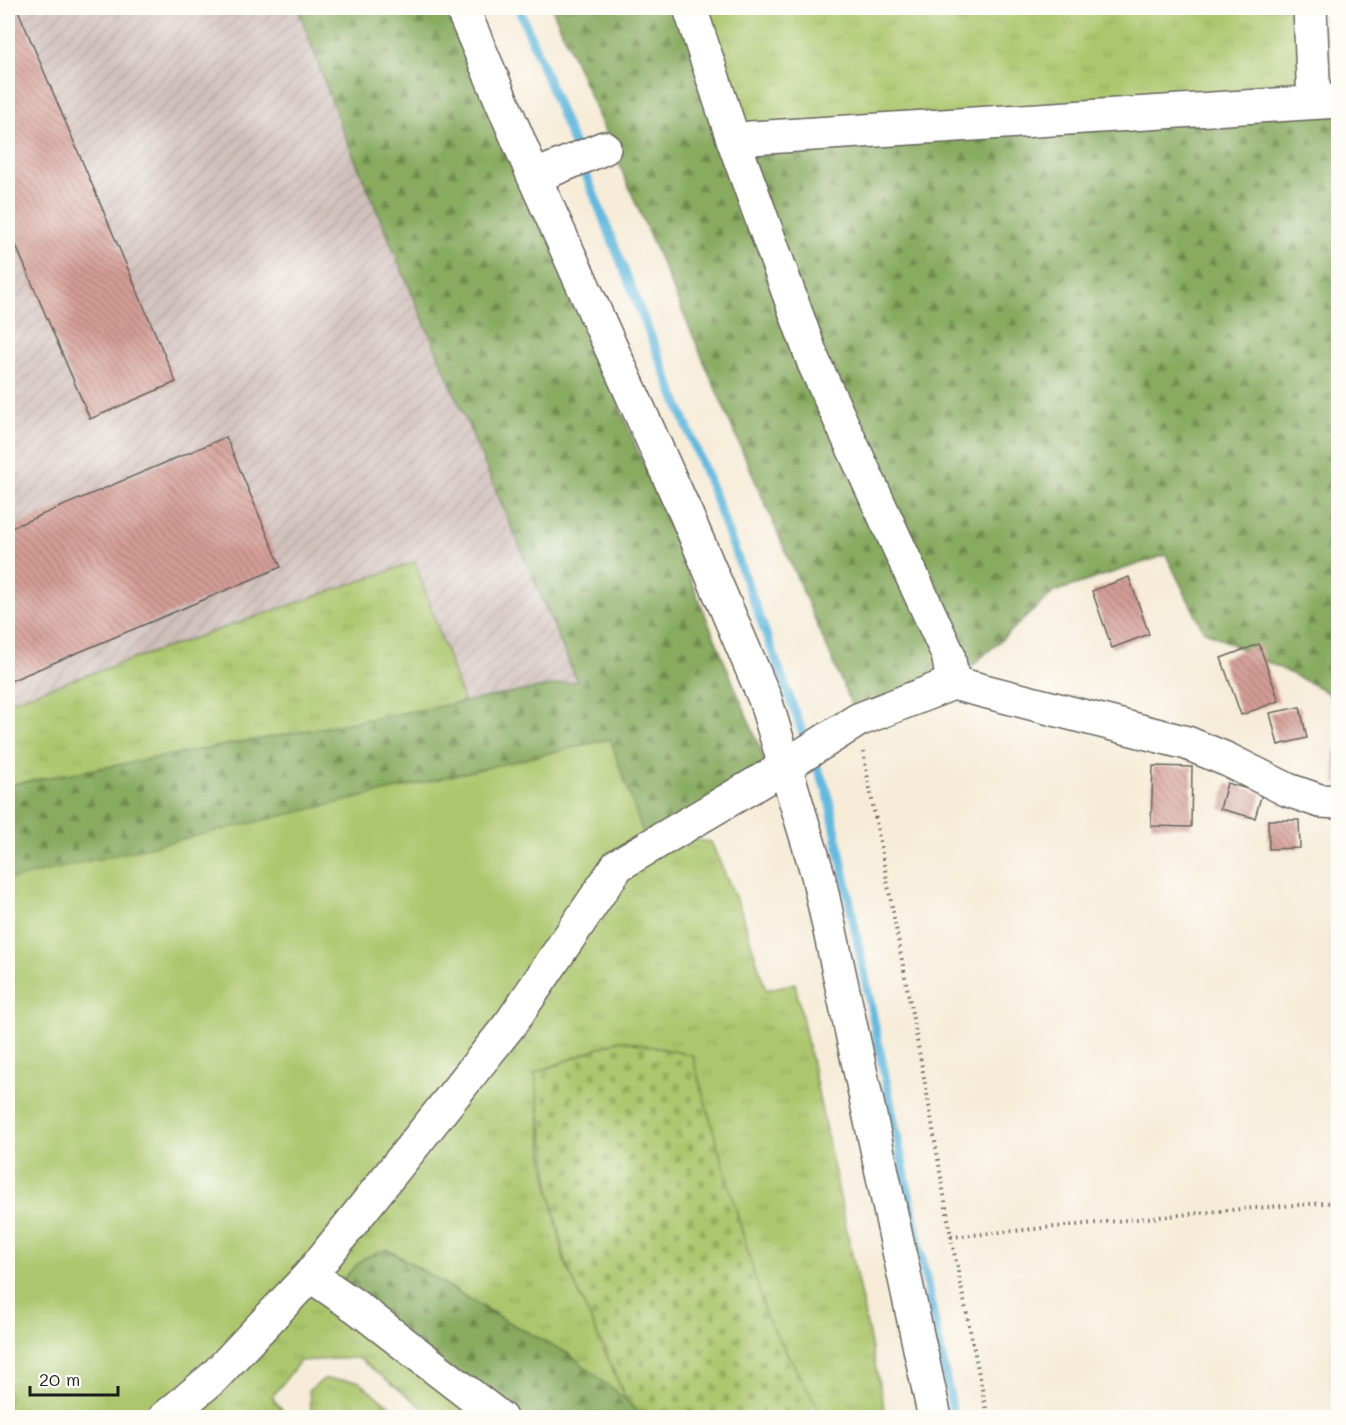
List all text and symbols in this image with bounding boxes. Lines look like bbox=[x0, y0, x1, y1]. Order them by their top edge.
scale bar bbox=[30, 1359, 118, 1397]
text: 20 m bbox=[39, 1367, 80, 1391]

